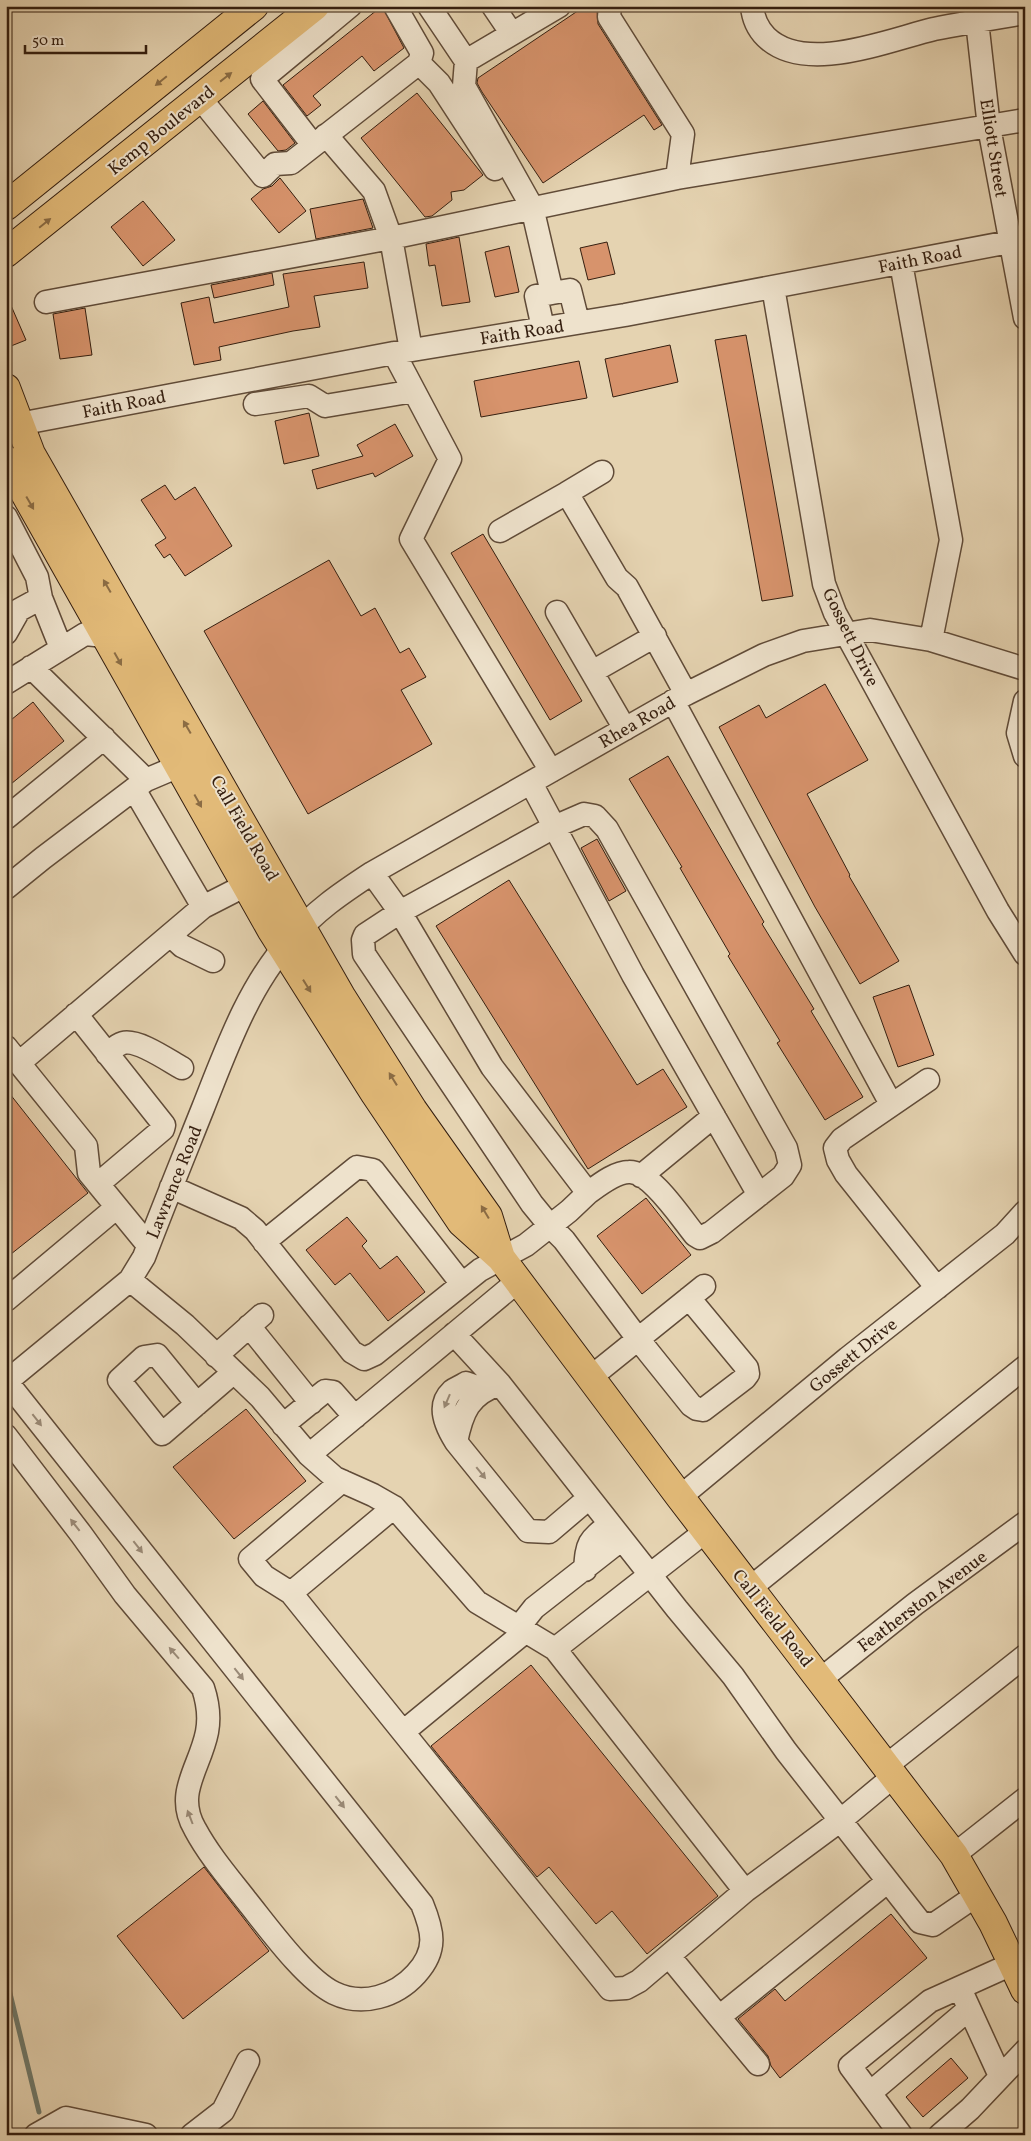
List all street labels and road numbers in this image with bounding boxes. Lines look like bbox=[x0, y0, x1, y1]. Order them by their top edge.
street label: Kemp Boulevard bbox=[103, 80, 221, 182]
street label: Elliott Street bbox=[972, 97, 1013, 199]
street label: Faith Road bbox=[876, 240, 964, 281]
street label: Faith Road bbox=[478, 314, 566, 352]
street label: Faith Road bbox=[80, 385, 168, 426]
street label: Gossett Drive bbox=[815, 584, 884, 691]
street label: Rhea Road bbox=[595, 691, 681, 755]
street label: Call Field Road bbox=[203, 771, 284, 886]
street label: Lawrence Road bbox=[141, 1122, 209, 1243]
street label: Gossett Drive bbox=[805, 1313, 903, 1399]
street label: Featherston Avenue bbox=[853, 1545, 993, 1659]
street label: Call Field Road bbox=[726, 1565, 818, 1673]

